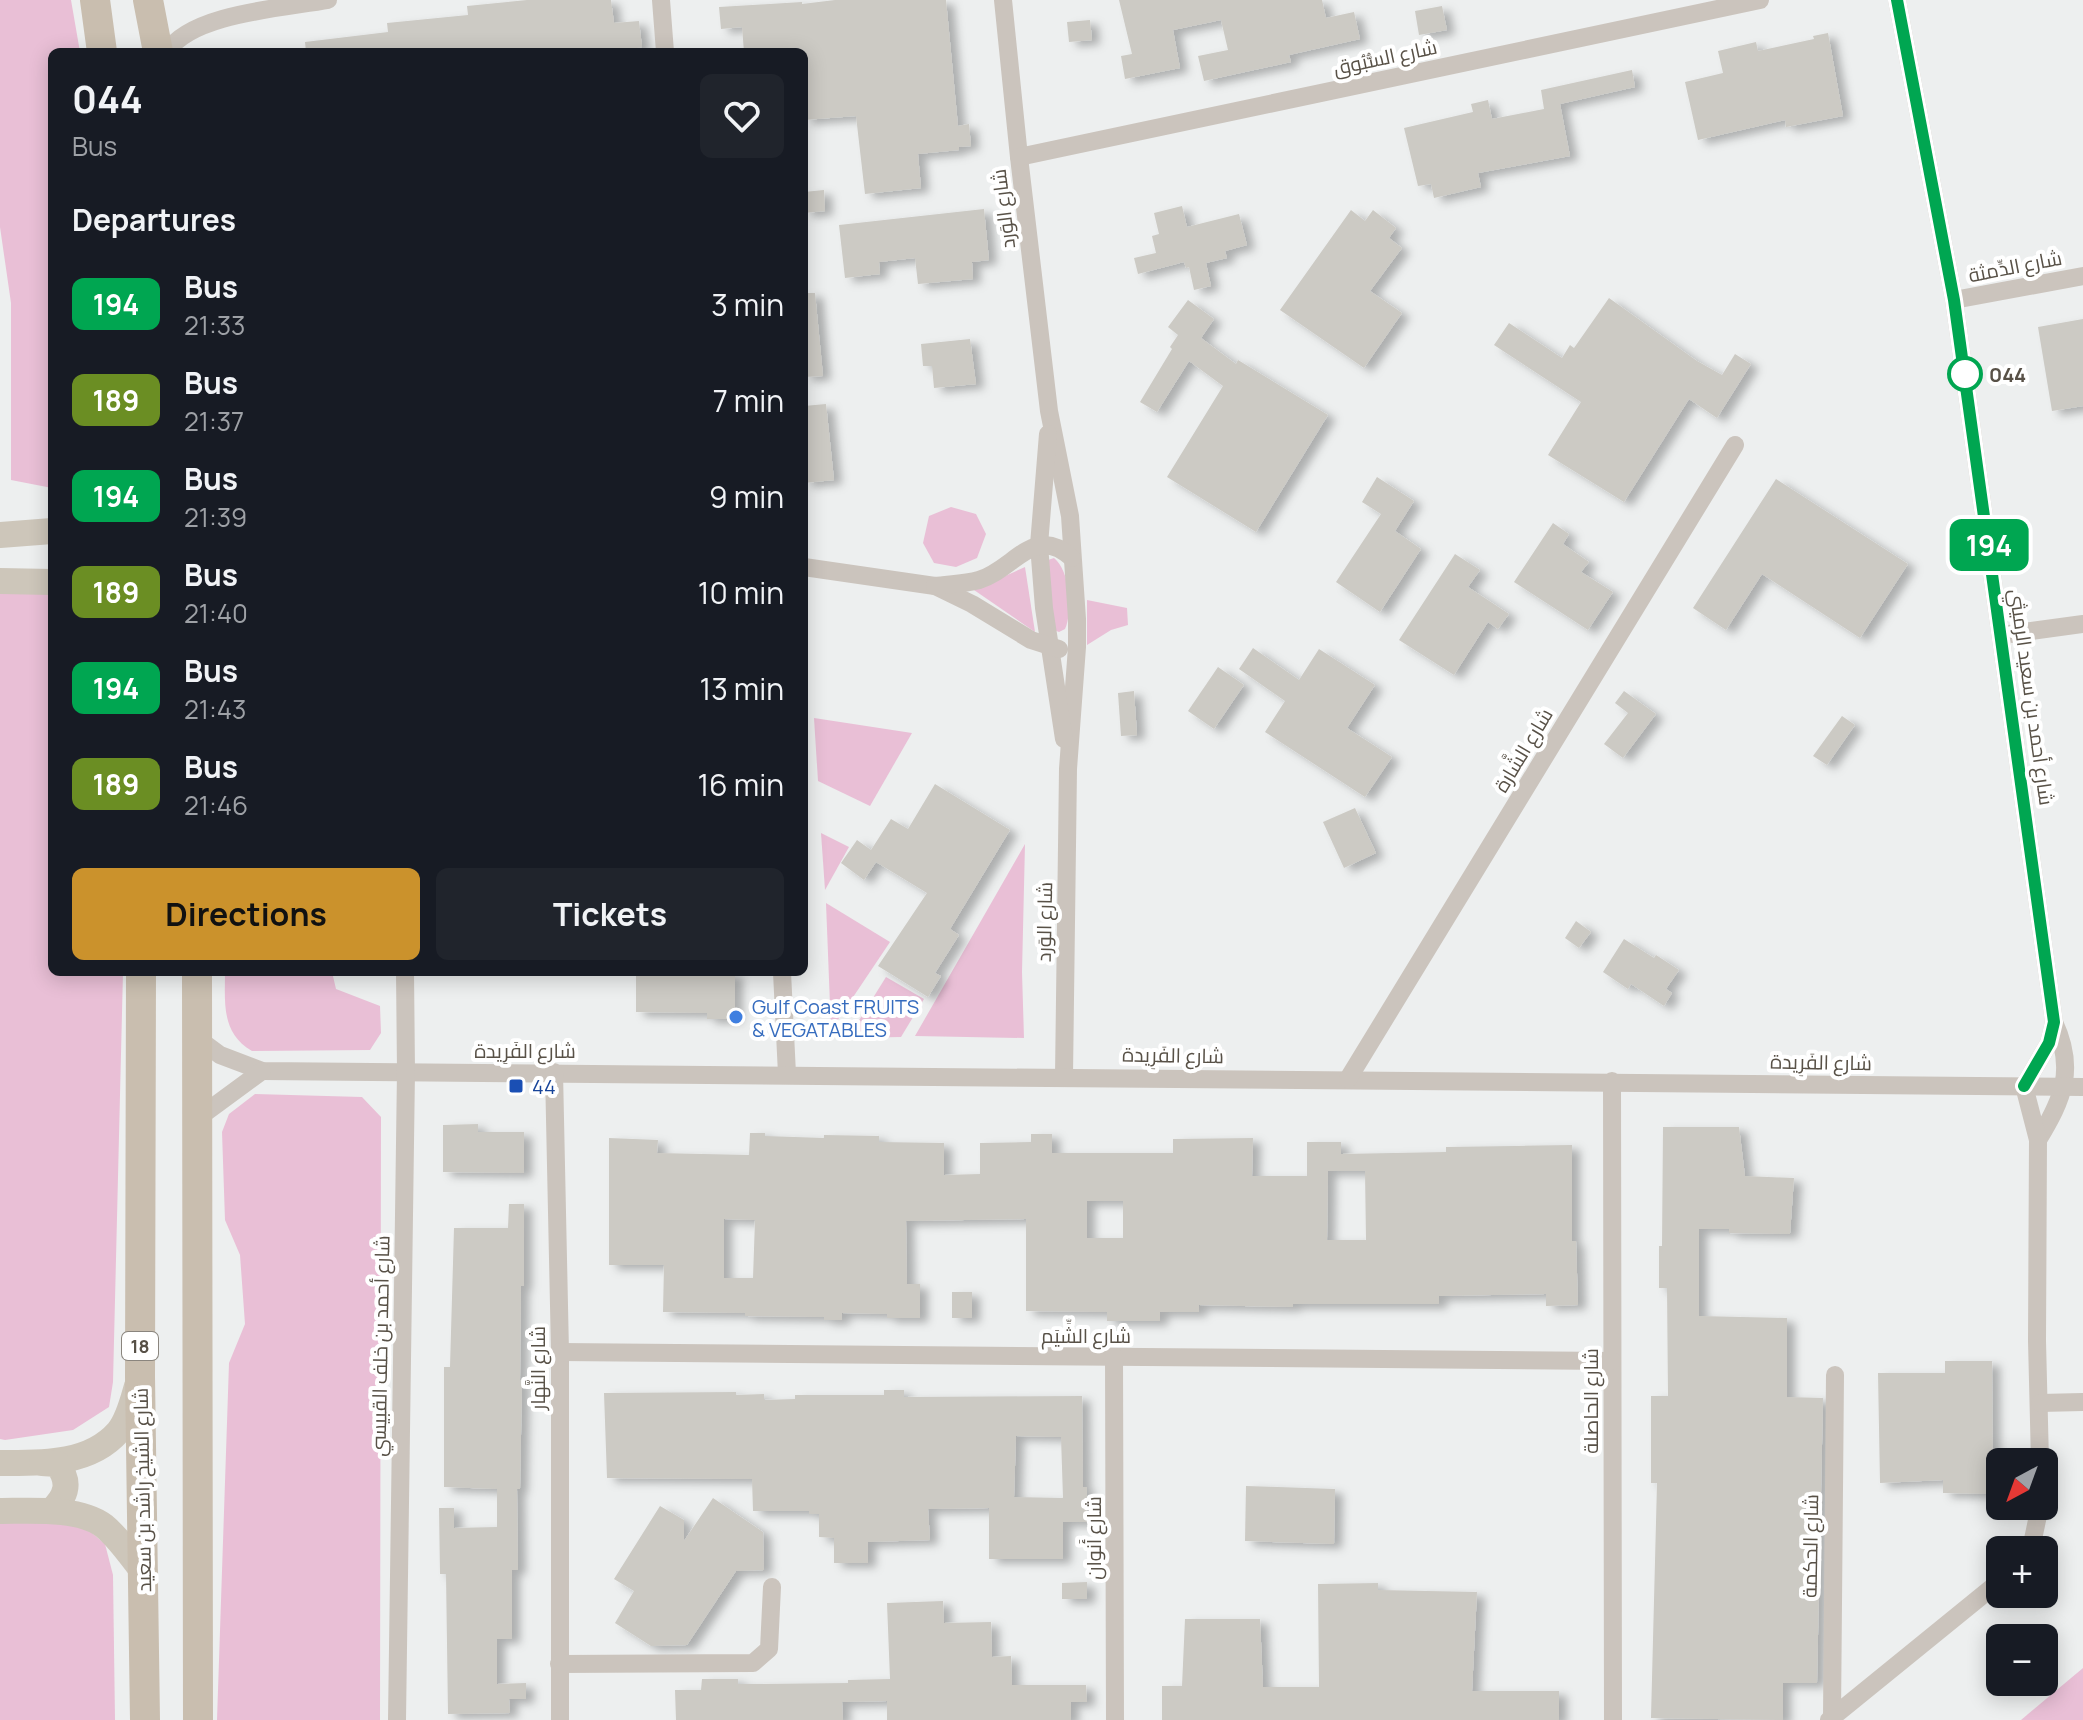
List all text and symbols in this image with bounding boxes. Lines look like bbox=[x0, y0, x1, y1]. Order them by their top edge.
street label: شارع السُّبُوق bbox=[1331, 33, 1440, 82]
text: 044 bbox=[72, 72, 143, 124]
button: heart bbox=[700, 74, 784, 158]
text: Bus bbox=[72, 128, 117, 164]
street label: شارع الوَرد bbox=[985, 167, 1022, 250]
text: Departures bbox=[72, 199, 236, 240]
street label: شارع الدِّمثة bbox=[1966, 244, 2064, 289]
text: Bus bbox=[184, 266, 238, 307]
text: 3 min bbox=[711, 284, 784, 325]
text: 194 bbox=[93, 285, 139, 323]
text: 21:33 bbox=[184, 307, 246, 343]
marker: 044 bbox=[1948, 357, 1982, 391]
place label: 044 bbox=[1989, 361, 2026, 388]
text: Bus bbox=[184, 362, 238, 403]
text: 7 min bbox=[713, 380, 784, 421]
text: 189 bbox=[93, 381, 139, 419]
text: 21:37 bbox=[184, 403, 244, 439]
text: Bus bbox=[184, 458, 238, 499]
text: 9 min bbox=[709, 476, 784, 517]
text: 194 bbox=[93, 477, 139, 515]
text: 21:39 bbox=[184, 499, 247, 535]
line badge: 194 bbox=[1943, 519, 2035, 571]
text: 194 bbox=[1966, 526, 2012, 564]
text: Bus bbox=[184, 554, 238, 595]
text: 10 min bbox=[698, 572, 784, 613]
text: 189 bbox=[93, 573, 139, 611]
street label: شارع أحمد بن سعيد الرميثي bbox=[2000, 587, 2061, 807]
text: 21:40 bbox=[184, 595, 248, 631]
text: Bus bbox=[184, 650, 238, 691]
text: 13 min bbox=[699, 668, 784, 709]
text: 194 bbox=[93, 669, 139, 707]
text: 21:43 bbox=[184, 691, 246, 727]
street label: شارع الشَّارة bbox=[1486, 702, 1560, 798]
text: Bus bbox=[184, 746, 238, 787]
text: 16 min bbox=[697, 764, 784, 805]
text: 189 bbox=[93, 765, 139, 803]
text: 21:46 bbox=[184, 787, 248, 823]
button: Directions bbox=[72, 868, 420, 960]
button: Tickets bbox=[436, 868, 784, 960]
street label: شارع الوَرد bbox=[1030, 882, 1059, 962]
place label: Gulf Coast FRUITS & VEGATABLES bbox=[752, 993, 919, 1043]
marker: Gulf Coast FRUITS & VEGATABLES bbox=[727, 1008, 745, 1026]
street label: شارع الفَرِيدة bbox=[474, 1037, 576, 1065]
street label: شارع الفَرِيدة bbox=[1122, 1041, 1224, 1070]
street label: شارع الفَرِيدة bbox=[1770, 1048, 1872, 1077]
place label: 44 bbox=[532, 1073, 556, 1100]
marker: 44 bbox=[507, 1077, 525, 1095]
street label: شارع أحمد بن خلف القبيسي bbox=[365, 1235, 397, 1457]
street label: شارع الشِّيَم bbox=[1041, 1319, 1131, 1350]
street label: شارع النَّهار bbox=[524, 1326, 552, 1411]
road number: 18 bbox=[122, 1332, 158, 1360]
street label: شارع الحاصلة bbox=[1577, 1348, 1605, 1454]
street label: شارع الشيخ راشد بن سعيد bbox=[127, 1388, 158, 1592]
north arrow bbox=[1986, 1448, 2058, 1520]
map controls bbox=[1986, 1448, 2058, 1696]
street label: شارع الحكمة bbox=[1796, 1494, 1825, 1598]
street label: شارع أَنوان bbox=[1079, 1496, 1108, 1580]
button: + bbox=[1986, 1536, 2058, 1608]
button: − bbox=[1986, 1624, 2058, 1696]

